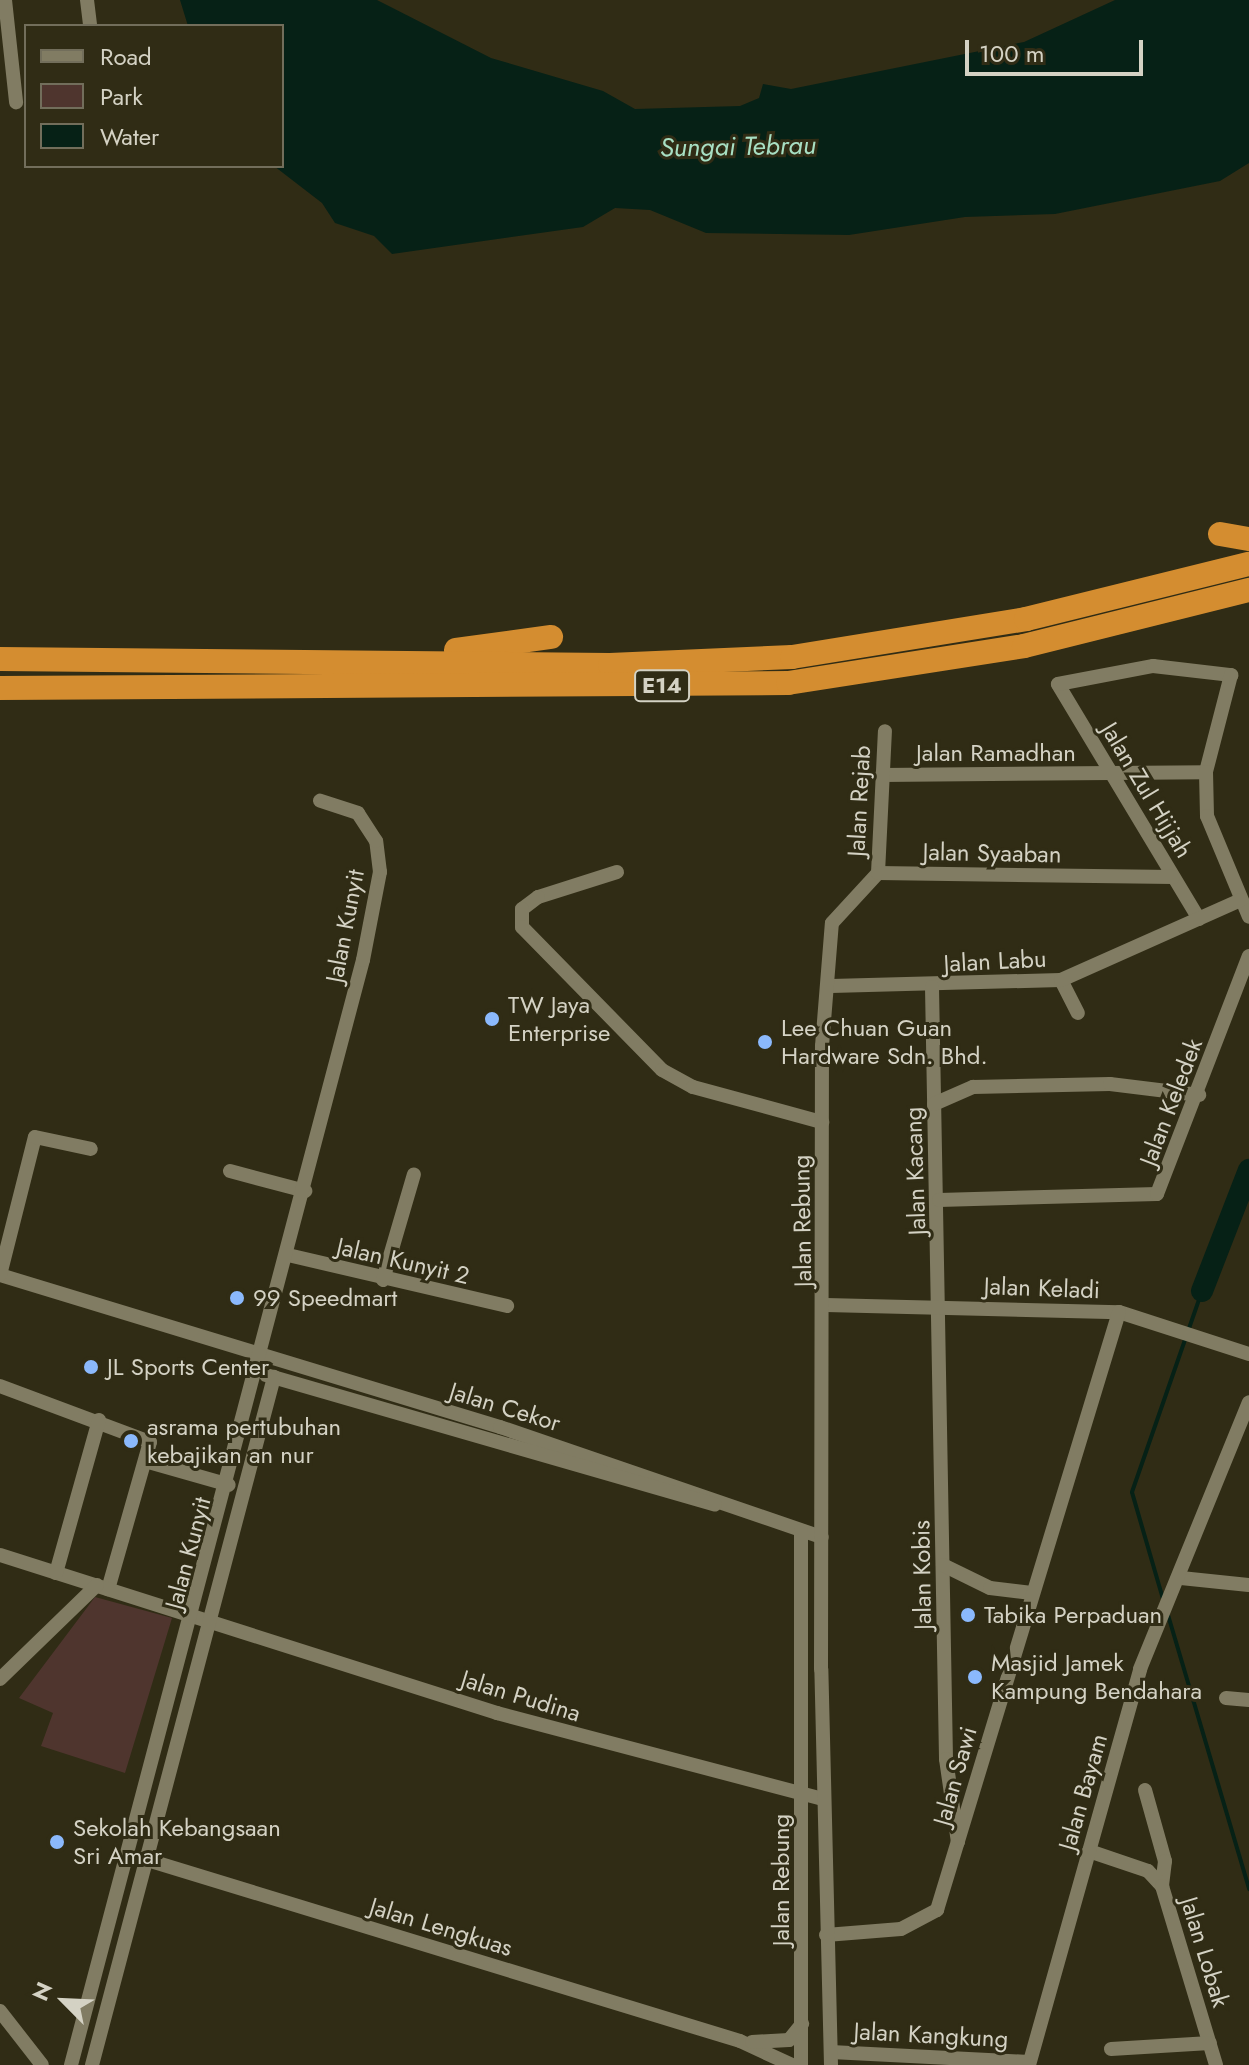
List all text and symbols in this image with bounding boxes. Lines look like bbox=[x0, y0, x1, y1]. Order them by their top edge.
legend bbox=[24, 24, 284, 168]
scale bar bbox=[969, 24, 1147, 74]
text: 100 m bbox=[979, 36, 1045, 71]
text: Road bbox=[100, 39, 152, 74]
text: Park bbox=[100, 79, 143, 114]
text: Water bbox=[100, 119, 159, 154]
water label: Sungai Tebrau bbox=[660, 130, 816, 164]
road number: E14 bbox=[634, 668, 690, 704]
street label: Jalan Zul Hijjah bbox=[1095, 717, 1199, 863]
street label: Jalan Ramadhan bbox=[916, 739, 1076, 767]
street label: Jalan Rejab bbox=[842, 745, 876, 857]
street label: Jalan Syaaban bbox=[922, 837, 1062, 869]
street label: Jalan Kunyit bbox=[320, 867, 370, 985]
street label: Jalan Labu bbox=[943, 944, 1047, 978]
place label: TW Jaya Enterprise bbox=[508, 991, 610, 1047]
marker: TW Jaya Enterprise bbox=[483, 1010, 501, 1028]
place label: Lee Chuan Guan Hardware Sdn. Bhd. bbox=[781, 1014, 988, 1070]
marker: Lee Chuan Guan Hardware Sdn. Bhd. bbox=[756, 1033, 774, 1051]
street label: Jalan Keledek bbox=[1134, 1034, 1208, 1170]
street label: Jalan Kacang bbox=[898, 1106, 932, 1236]
street label: Jalan Rebung bbox=[786, 1154, 818, 1288]
street label: Jalan Kunyit 2 bbox=[334, 1232, 472, 1290]
street label: Jalan Keladi bbox=[983, 1272, 1101, 1304]
place label: 99 Speedmart bbox=[253, 1284, 397, 1312]
marker: 99 Speedmart bbox=[228, 1289, 246, 1307]
place label: JL Sports Center bbox=[107, 1353, 269, 1381]
marker: JL Sports Center bbox=[82, 1358, 100, 1376]
street label: Jalan Cekor bbox=[446, 1376, 564, 1438]
place label: asrama pertubuhan kebajikan an nur bbox=[147, 1413, 341, 1469]
marker: asrama pertubuhan kebajikan an nur bbox=[122, 1432, 140, 1450]
street label: Jalan Kunyit bbox=[159, 1494, 217, 1612]
street label: Jalan Kobis bbox=[907, 1520, 937, 1630]
place label: Tabika Perpaduan bbox=[984, 1601, 1162, 1629]
marker: Tabika Perpaduan bbox=[959, 1606, 977, 1624]
place label: Masjid Jamek Kampung Bendahara bbox=[991, 1649, 1202, 1705]
street label: Jalan Pudina bbox=[458, 1664, 584, 1728]
marker: Masjid Jamek Kampung Bendahara bbox=[966, 1668, 984, 1686]
street label: Jalan Sawi bbox=[927, 1723, 983, 1829]
street label: Jalan Bayam bbox=[1053, 1730, 1113, 1854]
place label: Sekolah Kebangsaan Sri Amar bbox=[73, 1814, 281, 1870]
street label: Jalan Rebung bbox=[767, 1814, 795, 1946]
marker: Sekolah Kebangsaan Sri Amar bbox=[48, 1833, 66, 1851]
street label: Jalan Lengkuas bbox=[366, 1892, 516, 1962]
street label: Jalan Lobak bbox=[1175, 1893, 1235, 2011]
north arrow bbox=[24, 1961, 104, 2041]
text: N bbox=[24, 1977, 60, 2006]
street label: Jalan Kangkung bbox=[853, 2017, 1009, 2053]

